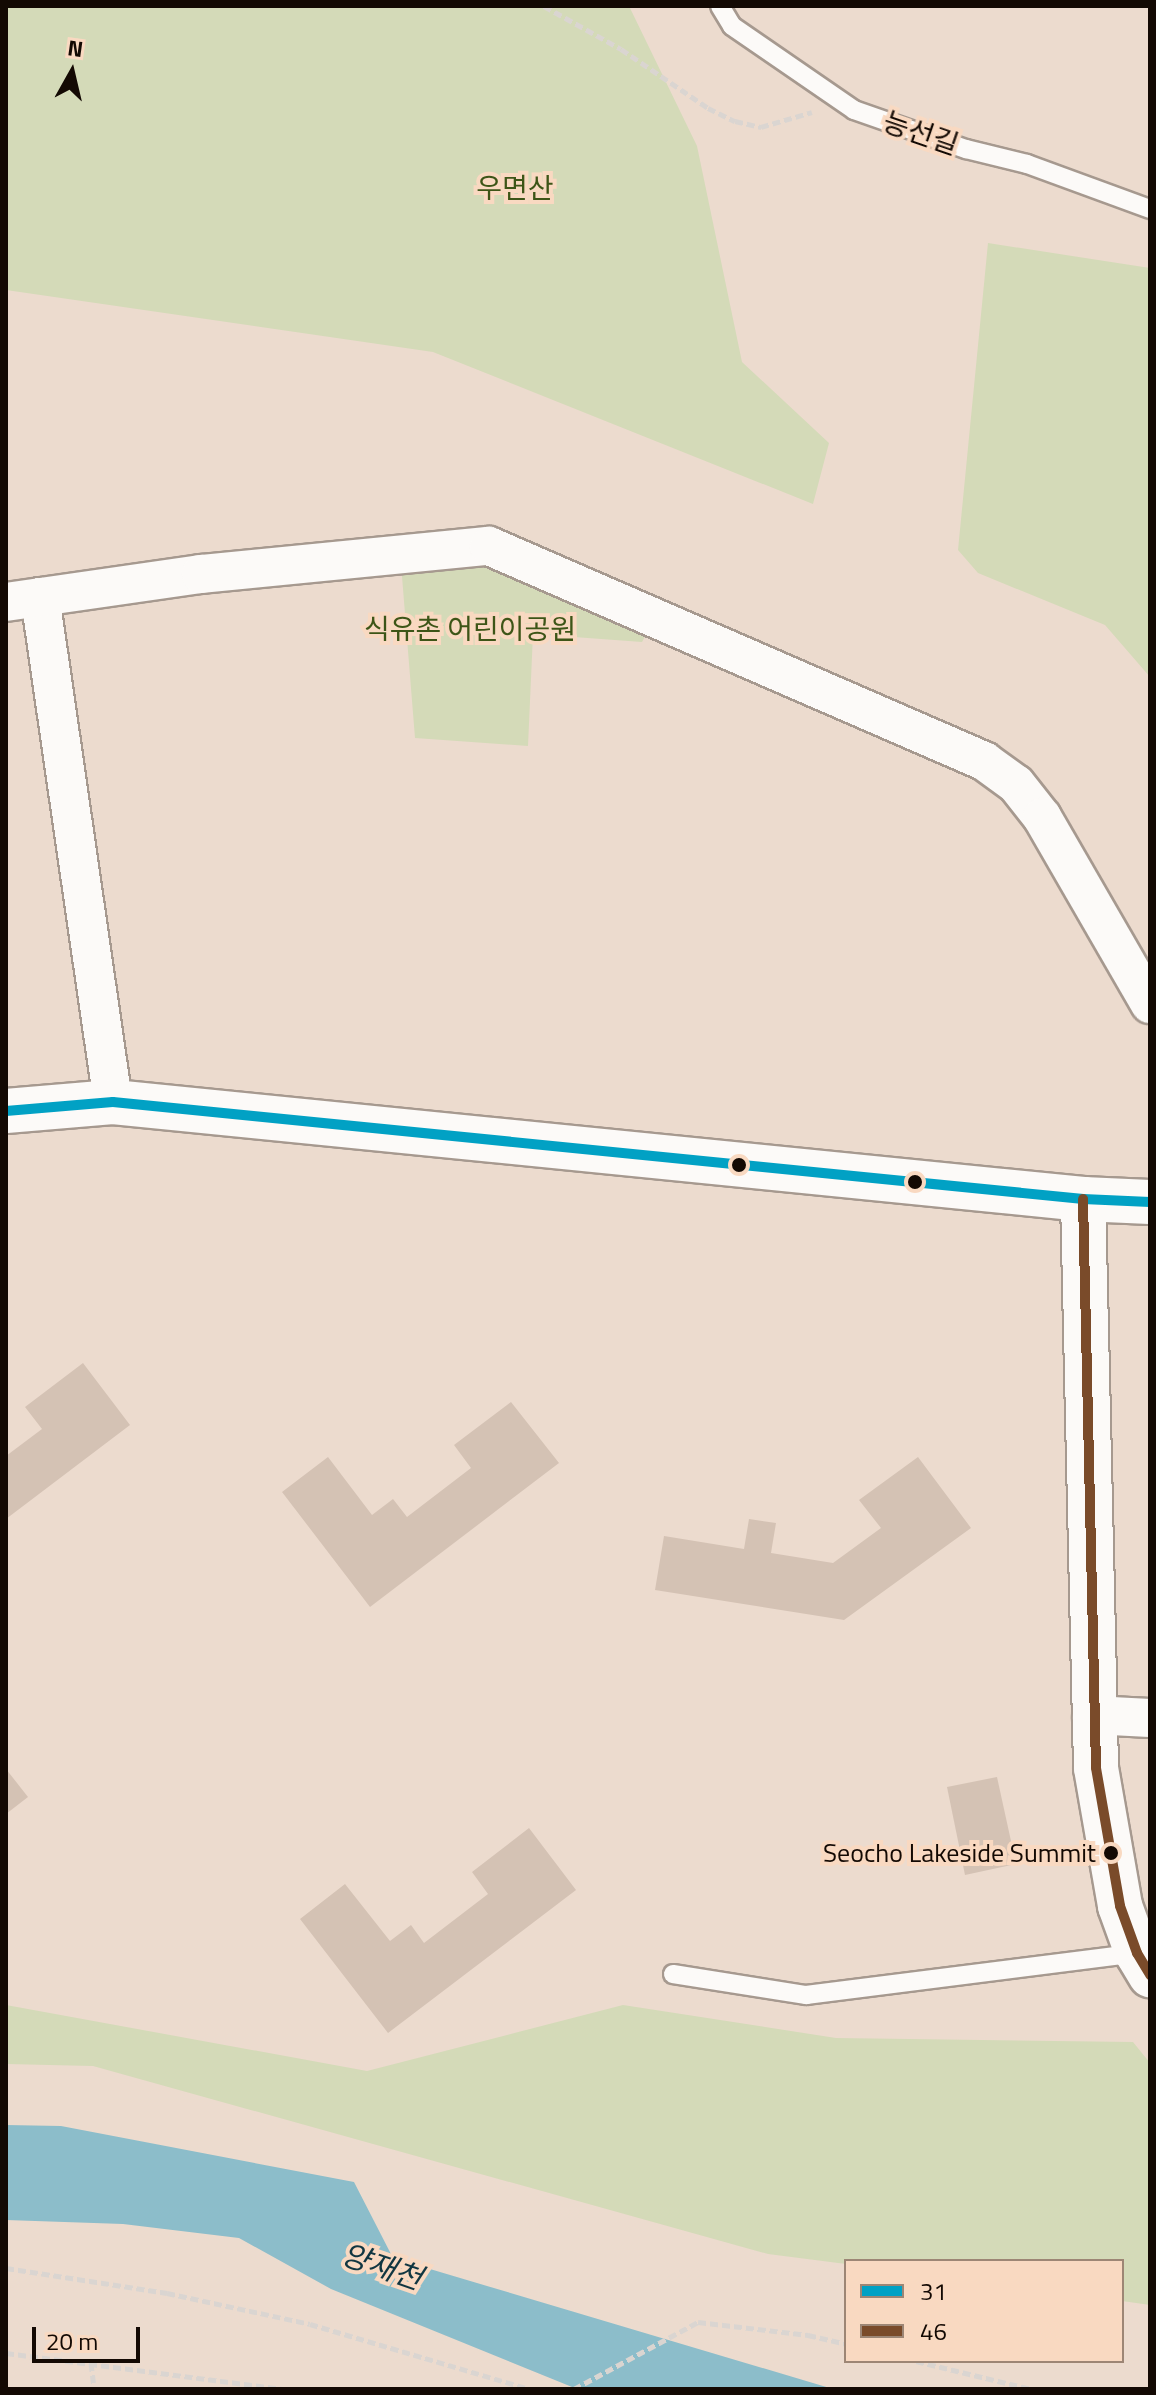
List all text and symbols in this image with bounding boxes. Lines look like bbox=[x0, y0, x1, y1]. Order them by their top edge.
text: N bbox=[65, 30, 85, 66]
north arrow bbox=[32, 32, 112, 112]
street label: 능선길 bbox=[879, 105, 963, 161]
park label: 우면산 bbox=[476, 171, 554, 205]
park label: 식유촌 어린이공원 bbox=[364, 612, 576, 646]
unlabelled marker bbox=[731, 1157, 747, 1173]
unlabelled marker bbox=[907, 1174, 923, 1190]
place label: Seocho Lakeside Summit bbox=[823, 1837, 1096, 1869]
marker: Seocho Lakeside Summit bbox=[1103, 1845, 1119, 1861]
water label: 양재천 bbox=[337, 2236, 427, 2296]
legend bbox=[844, 2259, 1124, 2363]
text: 31 bbox=[920, 2273, 947, 2309]
scale bar bbox=[36, 2311, 144, 2361]
text: 46 bbox=[920, 2313, 947, 2349]
text: 20 m bbox=[46, 2323, 98, 2359]

